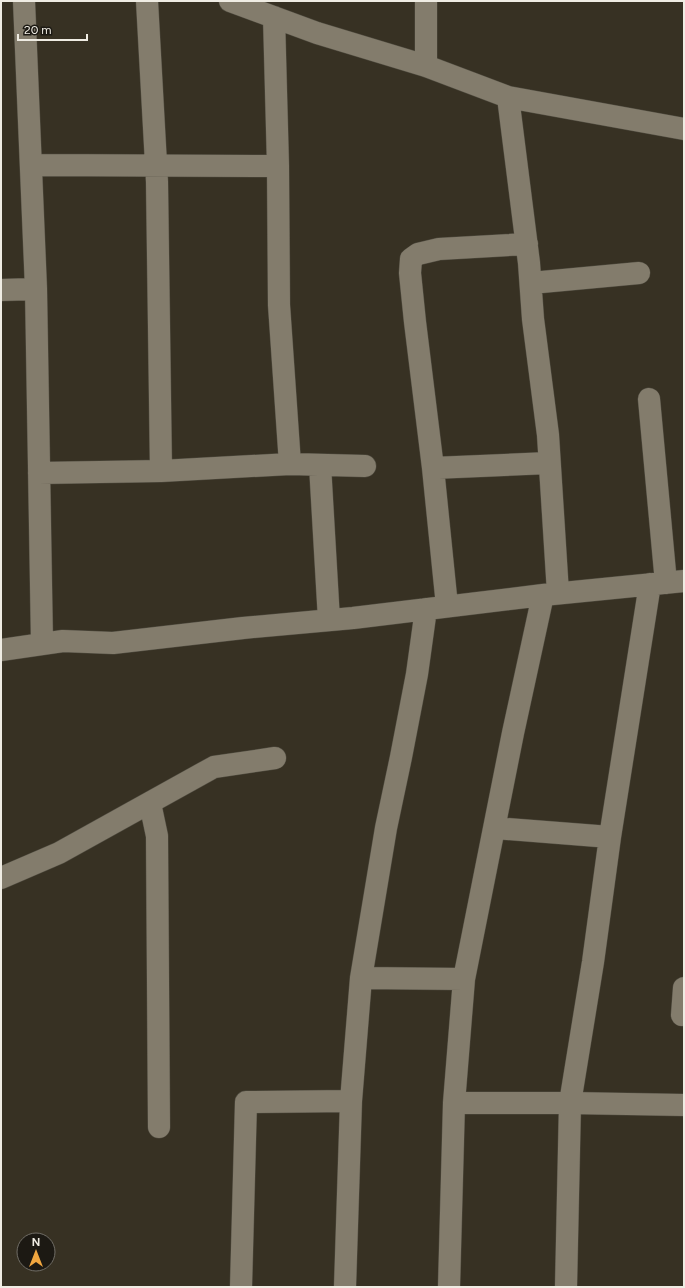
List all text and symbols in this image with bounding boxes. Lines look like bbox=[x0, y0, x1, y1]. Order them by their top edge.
scale bar bbox=[18, 16, 87, 42]
text: 20 m bbox=[24, 23, 52, 37]
north arrow bbox=[16, 1232, 56, 1272]
text: N bbox=[32, 1236, 40, 1249]

